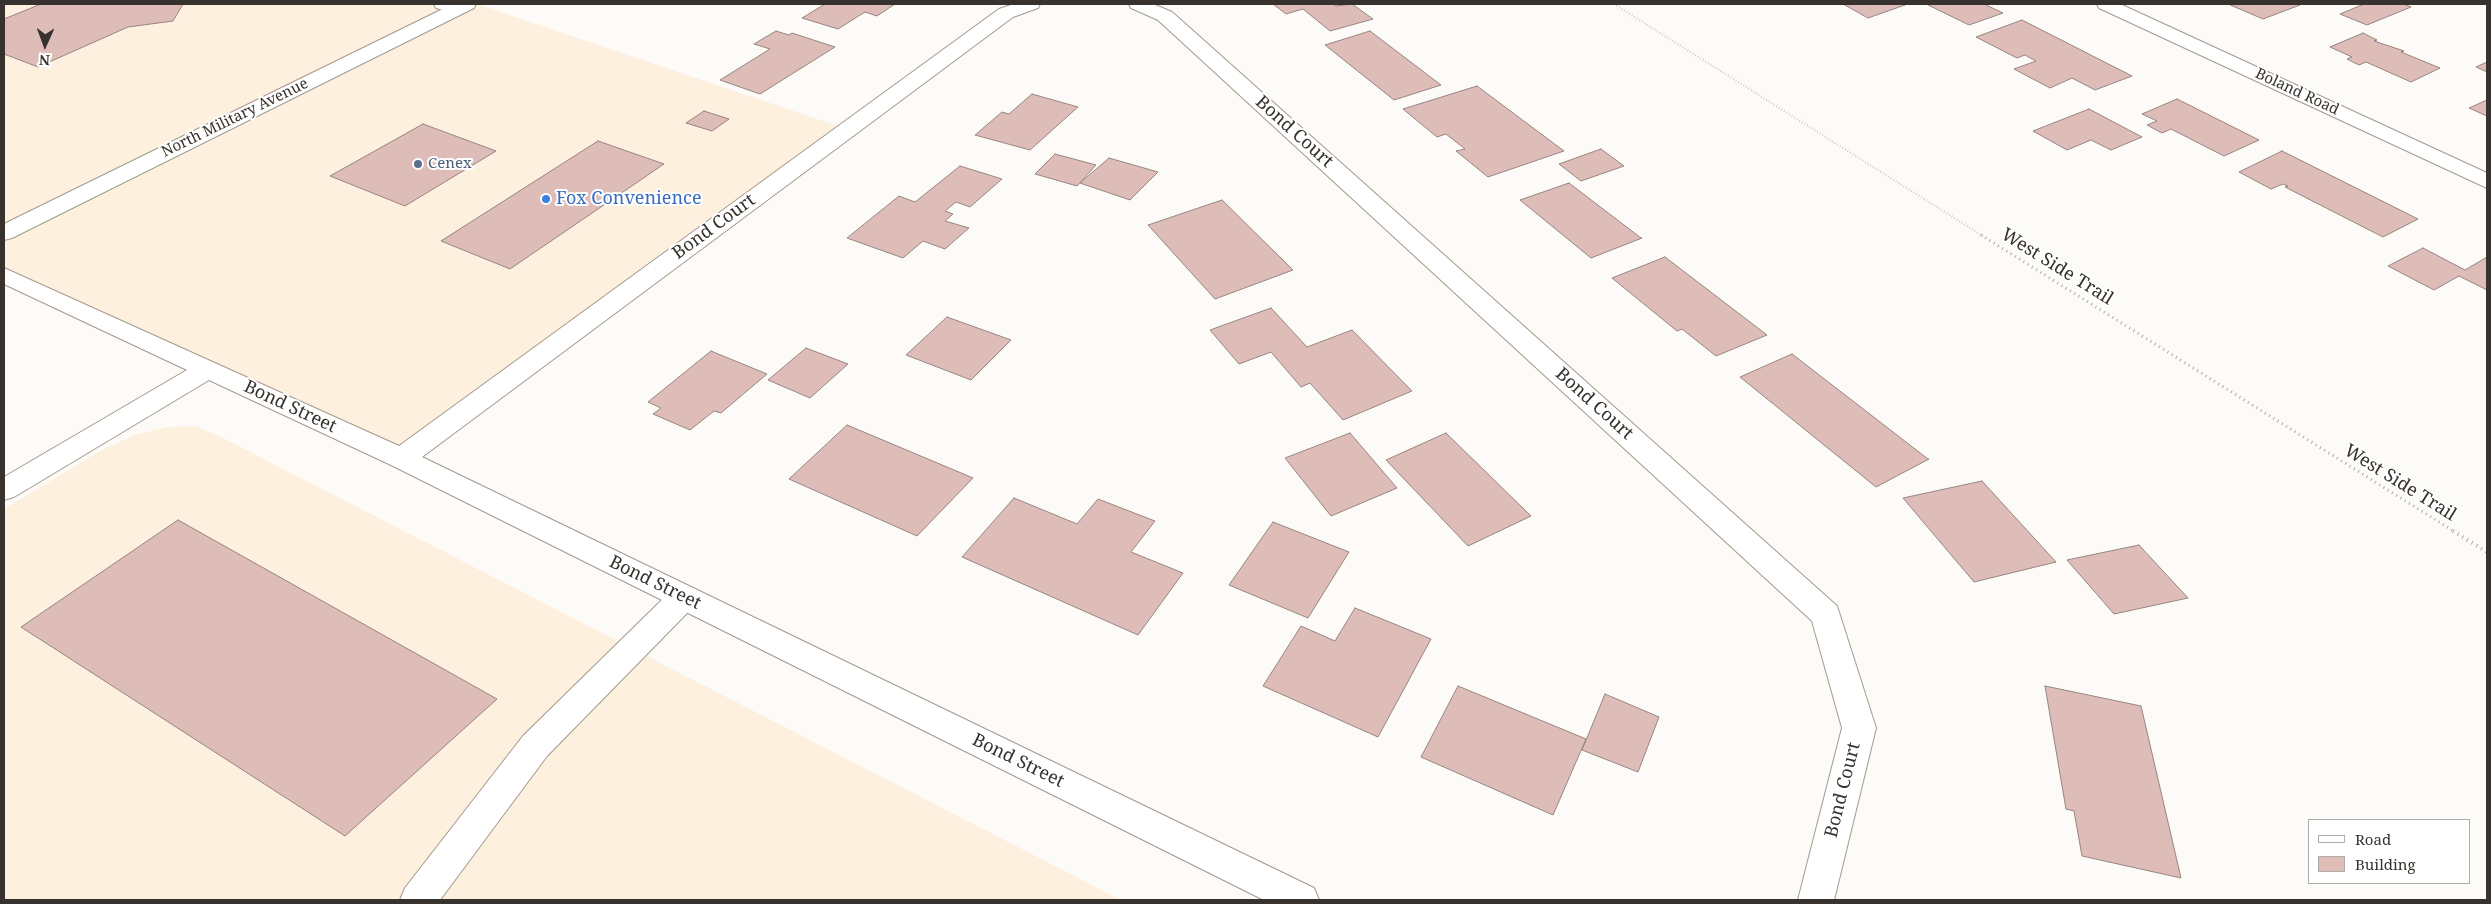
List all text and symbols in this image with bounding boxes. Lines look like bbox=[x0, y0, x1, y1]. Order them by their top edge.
north arrow bbox=[20, 20, 70, 70]
text: N bbox=[39, 51, 50, 70]
street label: Boland Road bbox=[2252, 65, 2342, 119]
street label: North Military Avenue bbox=[159, 75, 311, 161]
street label: Bond Court bbox=[1251, 91, 1337, 173]
place label: Cenex bbox=[428, 155, 472, 173]
marker: Cenex bbox=[412, 158, 424, 170]
place label: Fox Convenience bbox=[556, 188, 702, 210]
street label: Bond Court bbox=[668, 190, 760, 264]
marker: Fox Convenience bbox=[540, 193, 552, 205]
street label: West Side Trail bbox=[1997, 224, 2117, 310]
street label: Bond Court bbox=[1551, 363, 1637, 445]
street label: Bond Street bbox=[240, 376, 340, 438]
street label: West Side Trail bbox=[2340, 440, 2460, 526]
street label: Bond Street bbox=[605, 551, 705, 615]
street label: Bond Street bbox=[968, 729, 1068, 793]
street label: Bond Court bbox=[1821, 740, 1865, 840]
legend bbox=[2308, 819, 2471, 884]
text: Road bbox=[2355, 829, 2391, 849]
text: Building bbox=[2355, 854, 2416, 874]

